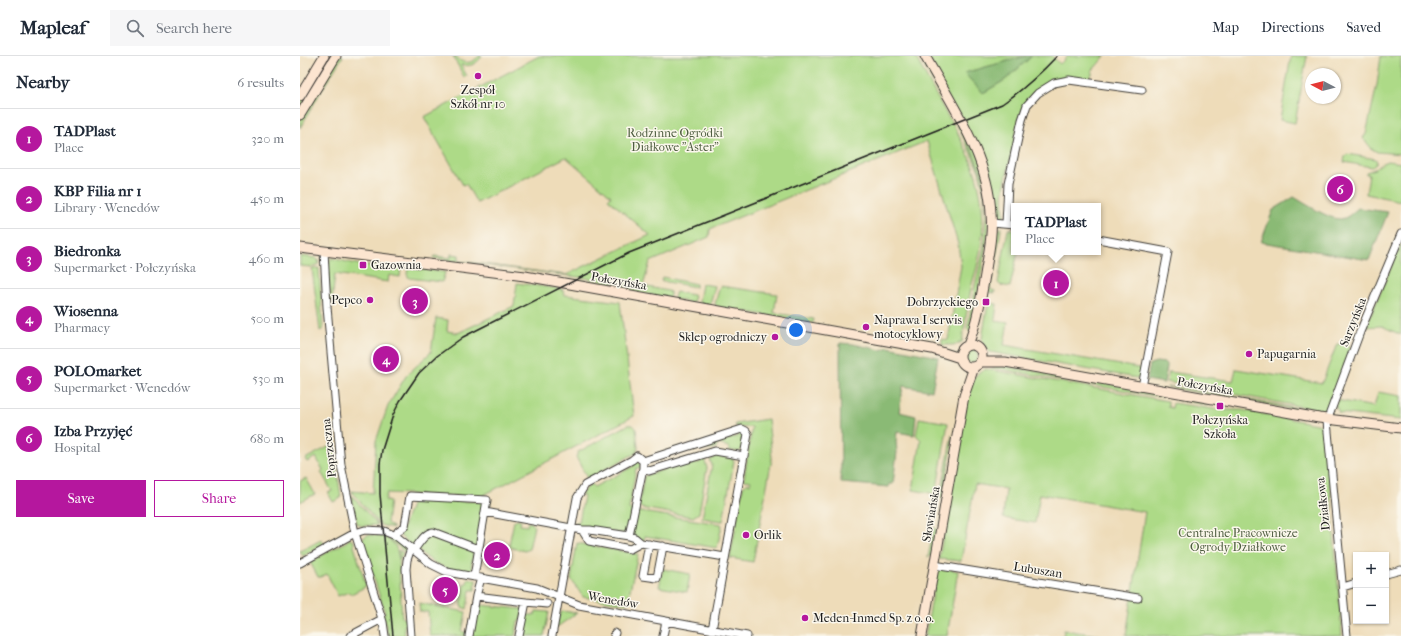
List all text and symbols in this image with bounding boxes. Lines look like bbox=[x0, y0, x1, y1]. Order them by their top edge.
search box bbox=[110, 10, 390, 46]
text: Mapleaf bbox=[20, 17, 86, 39]
icon: search bbox=[124, 17, 146, 39]
text: Search here bbox=[156, 19, 232, 37]
text: Map bbox=[1212, 19, 1239, 36]
text: Directions bbox=[1261, 19, 1324, 36]
text: Saved bbox=[1346, 19, 1381, 36]
north arrow bbox=[1305, 68, 1341, 104]
marker: Zespół Szkół nr 10 bbox=[473, 71, 483, 81]
text: Nearby bbox=[16, 72, 70, 92]
text: 6 results bbox=[237, 75, 284, 90]
place label: Zespół Szkół nr 10 bbox=[451, 83, 505, 111]
text: TADPlast bbox=[54, 122, 116, 140]
park label: Rodzinne Ogródki Diałkowe "Aster" bbox=[627, 126, 723, 154]
text: 1 bbox=[27, 131, 31, 146]
text: 320 m bbox=[251, 131, 284, 146]
text: Place bbox=[54, 140, 84, 155]
pin: 6 bbox=[1327, 174, 1353, 204]
text: KBP Filia nr 1 bbox=[54, 182, 142, 200]
text: 2 bbox=[26, 191, 32, 206]
text: 450 m bbox=[250, 191, 284, 206]
text: Library · Wenedów bbox=[54, 200, 160, 215]
popup bbox=[1011, 203, 1101, 255]
text: TADPlast bbox=[1025, 213, 1087, 231]
text: Place bbox=[1025, 231, 1055, 246]
text: Biedronka bbox=[54, 242, 121, 260]
text: 3 bbox=[26, 251, 32, 266]
text: 460 m bbox=[249, 251, 284, 266]
place label: Gazownia bbox=[371, 258, 422, 272]
text: Supermarket · Połczyńska bbox=[54, 260, 196, 275]
marker: Gazownia bbox=[358, 260, 368, 270]
pin: 1 bbox=[1043, 268, 1069, 298]
street label: Połczyńska bbox=[590, 269, 648, 293]
pin: 3 bbox=[402, 286, 428, 316]
place label: Pepco bbox=[331, 293, 362, 307]
marker: Pepco bbox=[365, 295, 375, 305]
place label: Dobrzyckiego bbox=[907, 295, 978, 309]
street label: Sarzyńska bbox=[1337, 295, 1369, 349]
marker: Dobrzyckiego bbox=[981, 297, 991, 307]
text: Wiosenna bbox=[54, 302, 118, 320]
text: 4 bbox=[25, 311, 33, 326]
text: 500 m bbox=[250, 311, 284, 326]
place label: Naprawa I serwis motocyklowy bbox=[874, 313, 962, 341]
text: Pharmacy bbox=[54, 320, 110, 335]
your location bbox=[786, 320, 806, 340]
marker: Naprawa I serwis motocyklowy bbox=[861, 322, 871, 332]
place label: Sklep ogrodniczy bbox=[679, 330, 768, 344]
marker: Sklep ogrodniczy bbox=[770, 332, 780, 342]
pin: 4 bbox=[373, 344, 399, 374]
place label: Papugarnia bbox=[1257, 347, 1316, 361]
marker: Papugarnia bbox=[1244, 349, 1254, 359]
text: POLOmarket bbox=[54, 362, 142, 380]
text: 5 bbox=[26, 371, 32, 386]
text: 530 m bbox=[252, 371, 284, 386]
street label: Połczyńska bbox=[1176, 374, 1234, 398]
text: Supermarket · Wenedów bbox=[54, 380, 190, 395]
marker: Połczyńska Szkoła bbox=[1215, 401, 1225, 411]
place label: Połczyńska Szkoła bbox=[1192, 413, 1249, 441]
street label: Poprzeczna bbox=[319, 418, 339, 478]
text: Izba Przyjęć bbox=[54, 422, 132, 440]
text: 6 bbox=[25, 431, 33, 446]
text: 680 m bbox=[250, 431, 284, 446]
text: Hospital bbox=[54, 440, 101, 455]
street label: Działkowa bbox=[1313, 476, 1333, 531]
button: Save bbox=[16, 480, 146, 517]
button: Share bbox=[154, 480, 284, 517]
street label: Słowiańska bbox=[919, 485, 943, 543]
park label: Centralne Pracownicze Ogrody Działkowe bbox=[1178, 526, 1298, 554]
place label: Orlik bbox=[754, 528, 782, 542]
marker: Orlik bbox=[741, 530, 751, 540]
pin: 2 bbox=[484, 540, 510, 570]
map controls bbox=[1353, 552, 1389, 624]
button: + bbox=[1353, 552, 1389, 588]
street label: Lubuszan bbox=[1013, 559, 1063, 581]
pin: 5 bbox=[432, 575, 458, 605]
street label: Wenedów bbox=[586, 588, 640, 612]
button: − bbox=[1353, 588, 1389, 624]
place label: Meden-Inmed Sp. z o. o. bbox=[813, 611, 934, 625]
marker: Meden-Inmed Sp. z o. o. bbox=[800, 613, 810, 623]

